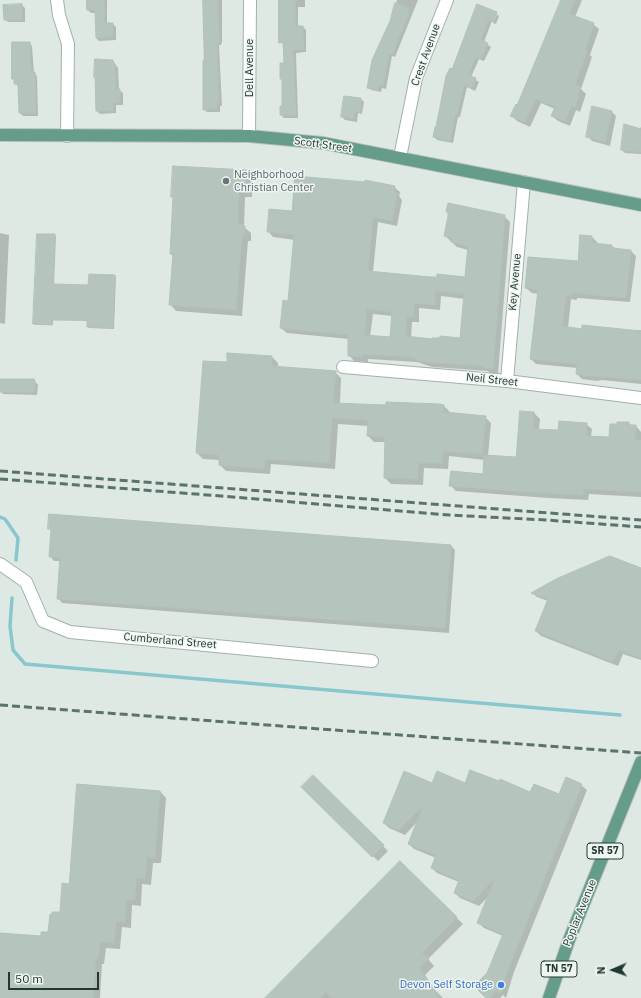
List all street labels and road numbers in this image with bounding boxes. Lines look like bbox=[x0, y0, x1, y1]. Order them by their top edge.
street label: Crest Avenue bbox=[409, 22, 443, 88]
street label: Dell Avenue bbox=[243, 39, 257, 97]
street label: Scott Street bbox=[293, 134, 353, 156]
street label: Key Avenue bbox=[506, 253, 524, 311]
street label: Neil Street bbox=[465, 371, 519, 389]
street label: Cumberland Street bbox=[123, 630, 217, 652]
road number: SR 57 bbox=[587, 843, 623, 859]
street label: Poplar Avenue bbox=[561, 878, 599, 948]
road number: TN 57 bbox=[541, 961, 577, 977]

